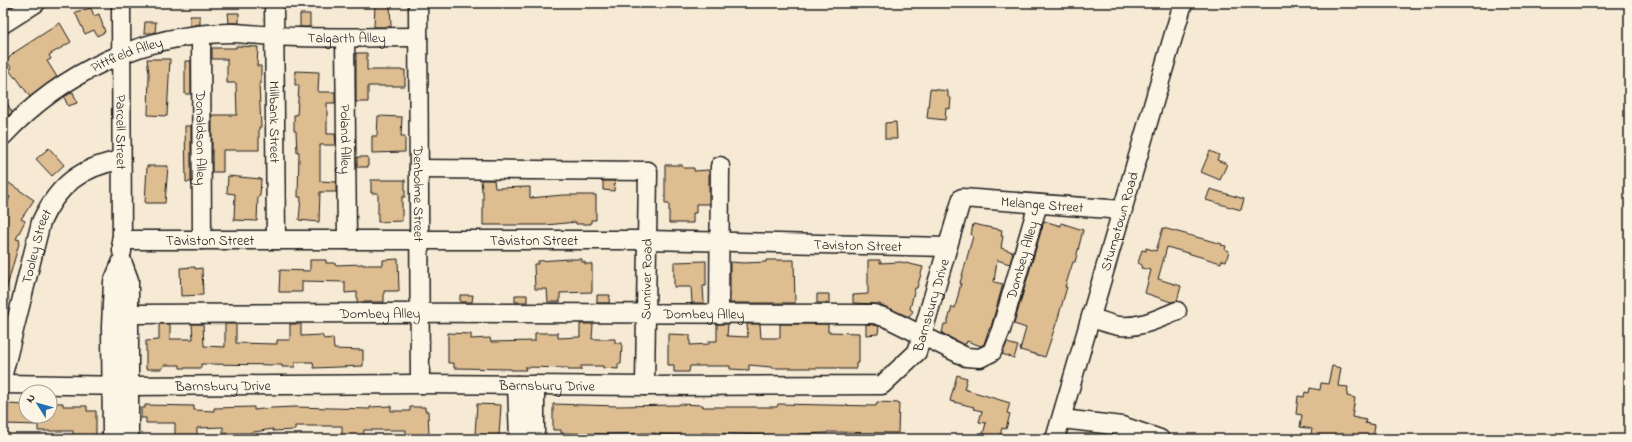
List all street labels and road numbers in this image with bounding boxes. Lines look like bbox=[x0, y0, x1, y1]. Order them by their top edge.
street label: Talgarth Alley bbox=[307, 28, 386, 50]
street label: Pittfield Alley bbox=[87, 32, 166, 79]
street label: Millbank Street bbox=[263, 81, 284, 164]
street label: Donaldson Alley bbox=[189, 90, 211, 186]
street label: Parcell Street bbox=[109, 94, 131, 170]
street label: Poland Alley bbox=[333, 104, 355, 174]
street label: Denbolme Street bbox=[407, 145, 428, 242]
street label: Stumptown Road bbox=[1096, 169, 1145, 274]
street label: Melange Street bbox=[1000, 192, 1085, 219]
street label: Tooley Street bbox=[17, 205, 58, 286]
street label: Dombey Alley bbox=[1001, 218, 1046, 303]
street label: Taviston Street bbox=[166, 231, 254, 252]
street label: Taviston Street bbox=[490, 231, 578, 252]
street label: Taviston Street bbox=[813, 235, 903, 258]
street label: Sunriver Road bbox=[636, 238, 659, 320]
street label: Barnsbury Drive bbox=[908, 256, 956, 355]
street label: Dombey Alley bbox=[339, 304, 421, 326]
street label: Dombey Alley bbox=[663, 304, 745, 326]
street label: Barnsbury Drive bbox=[174, 376, 272, 398]
street label: Barnsbury Drive bbox=[498, 376, 596, 398]

